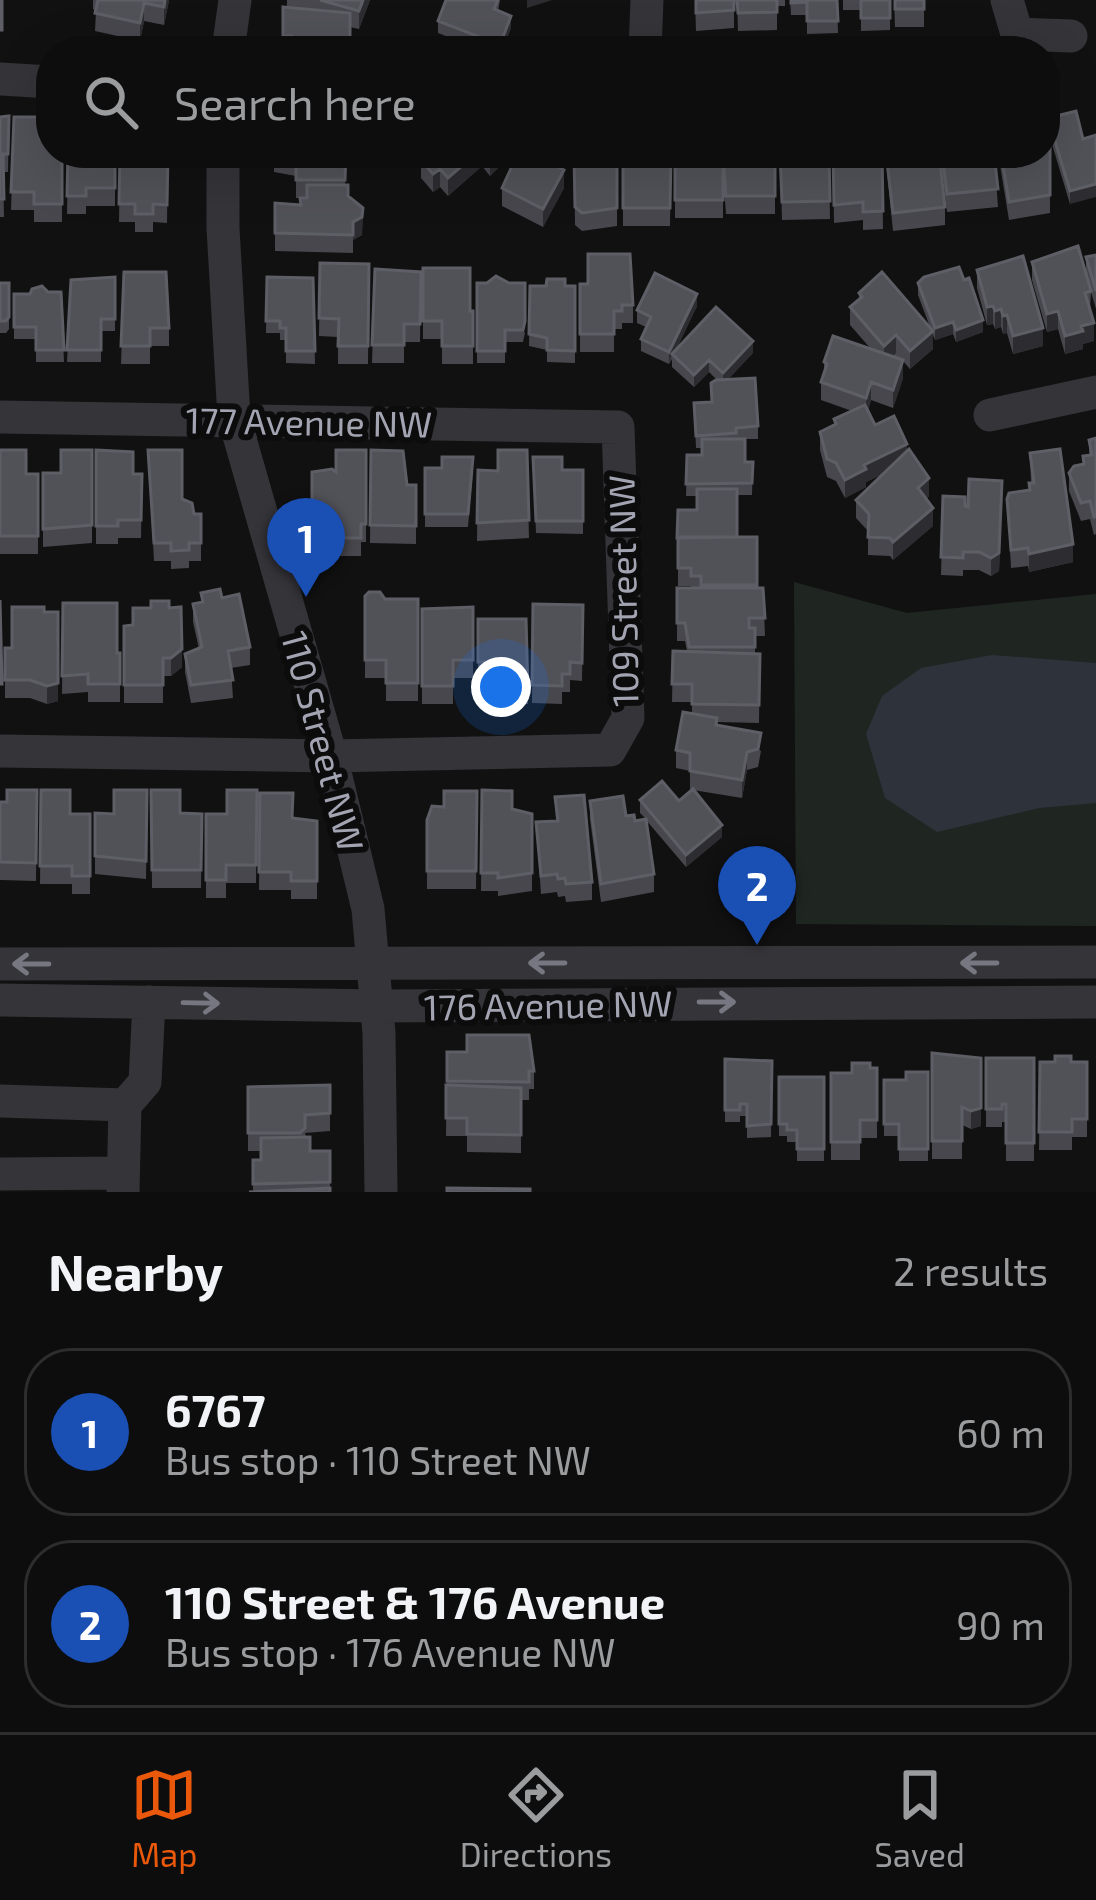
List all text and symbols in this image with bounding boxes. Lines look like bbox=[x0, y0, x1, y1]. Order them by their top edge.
search box bbox=[36, 36, 1060, 168]
icon: search bbox=[78, 69, 144, 135]
text: Search here bbox=[174, 75, 416, 129]
street label: 177 Avenue NW bbox=[185, 397, 433, 445]
street label: 109 Street NW bbox=[598, 475, 646, 707]
pin: 1 bbox=[267, 498, 345, 597]
street label: 110 Street NW bbox=[274, 626, 374, 856]
your location bbox=[471, 657, 531, 717]
pin: 2 bbox=[718, 846, 796, 945]
one-way arrow bbox=[528, 952, 567, 974]
one-way arrow bbox=[960, 952, 999, 974]
one-way arrow bbox=[12, 953, 51, 976]
street label: 176 Avenue NW bbox=[423, 980, 673, 1028]
one-way arrow bbox=[697, 991, 736, 1013]
one-way arrow bbox=[181, 992, 220, 1015]
text: Nearby bbox=[48, 1240, 223, 1301]
text: 2 results bbox=[893, 1247, 1048, 1294]
text: 6767 bbox=[165, 1382, 266, 1436]
text: 1 bbox=[82, 1409, 98, 1456]
text: 60 m bbox=[956, 1409, 1045, 1456]
text: Bus stop · 110 Street NW bbox=[165, 1436, 591, 1483]
text: 110 Street & 176 Avenue bbox=[165, 1574, 665, 1628]
text: 2 bbox=[79, 1601, 101, 1648]
text: 90 m bbox=[956, 1601, 1045, 1648]
text: Bus stop · 176 Avenue NW bbox=[165, 1628, 615, 1675]
tab: Map bbox=[131, 1762, 197, 1874]
tab: Directions bbox=[460, 1762, 612, 1874]
tab: Saved bbox=[874, 1762, 965, 1874]

